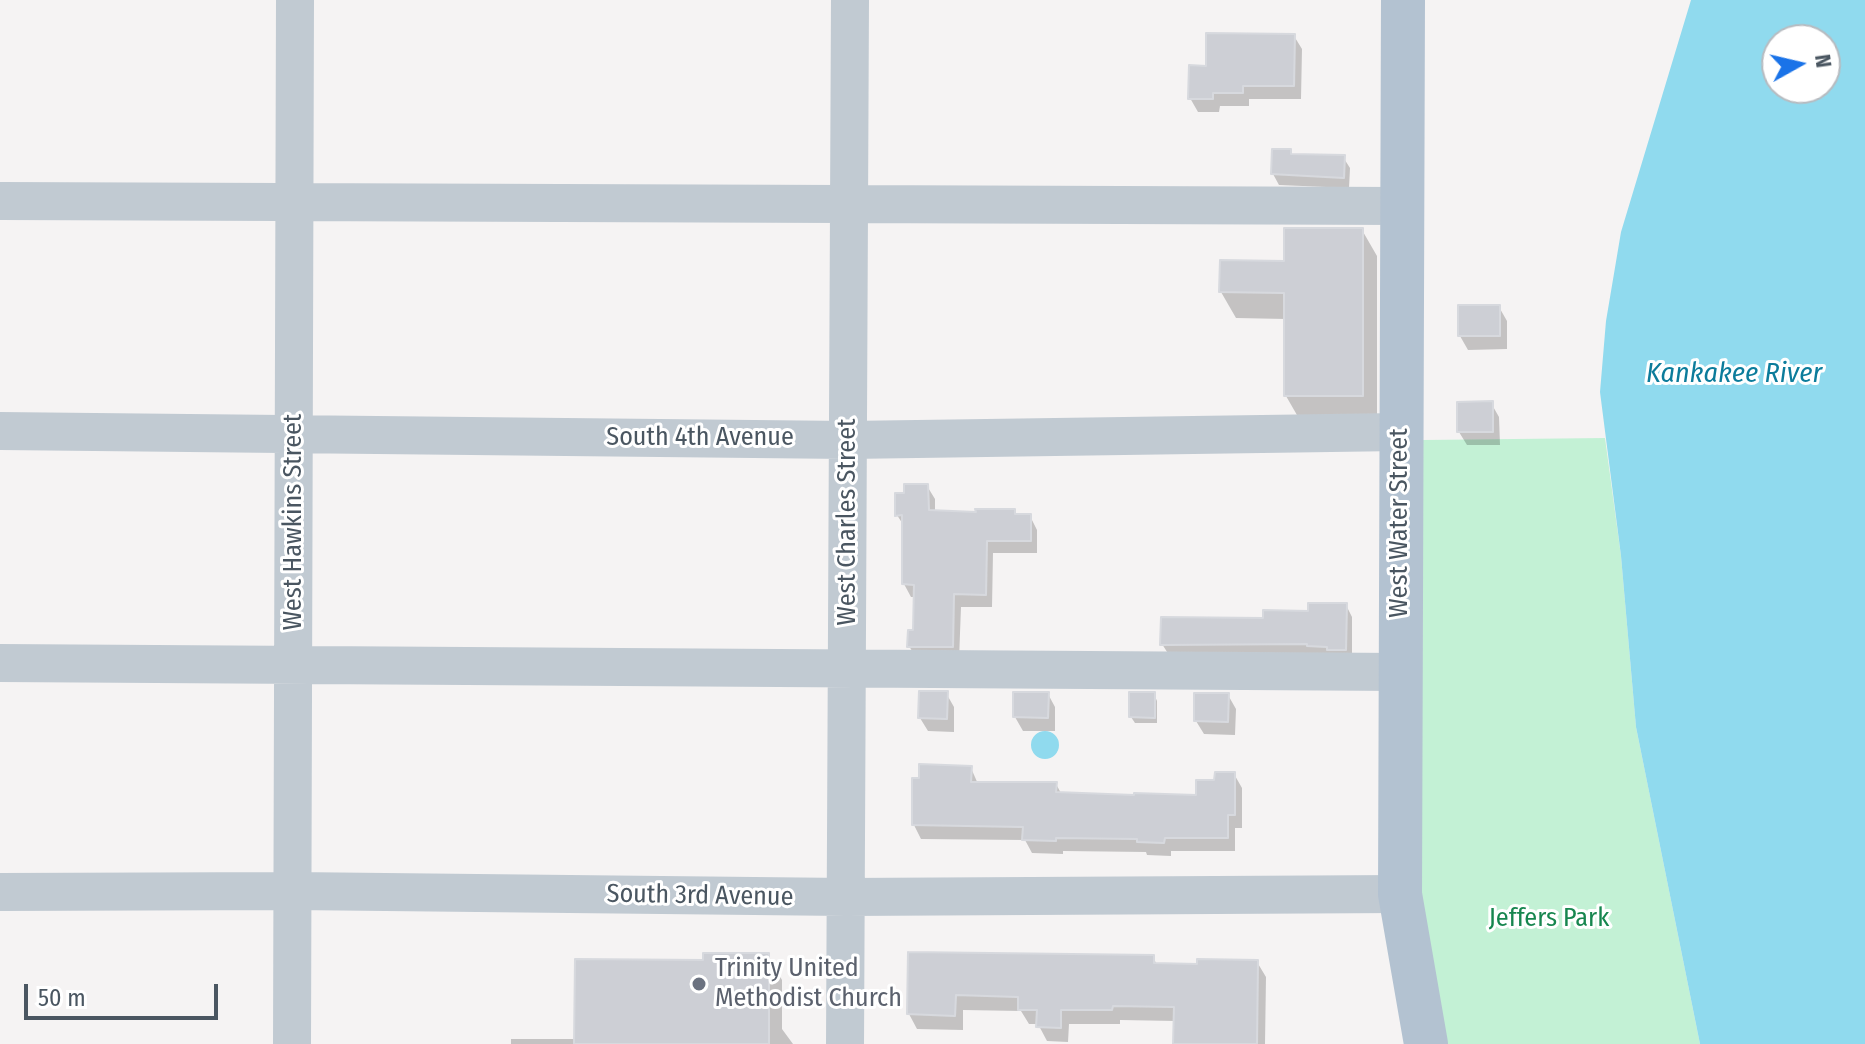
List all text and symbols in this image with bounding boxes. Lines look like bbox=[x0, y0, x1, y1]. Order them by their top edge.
north arrow bbox=[1761, 24, 1841, 104]
text: N bbox=[1809, 52, 1838, 69]
water label: Kankakee River bbox=[1646, 357, 1822, 391]
street label: West Hawkins Street bbox=[278, 414, 310, 630]
street label: West Charles Street bbox=[832, 419, 864, 625]
street label: South 4th Avenue bbox=[606, 422, 794, 454]
street label: West Water Street bbox=[1384, 428, 1416, 618]
street label: South 3rd Avenue bbox=[606, 879, 794, 913]
park label: Jeffers Park bbox=[1489, 903, 1609, 935]
place label: Trinity United Methodist Church bbox=[715, 953, 902, 1014]
scale bar bbox=[28, 968, 222, 1018]
marker: Trinity United Methodist Church bbox=[690, 975, 708, 993]
text: 50 m bbox=[38, 984, 86, 1012]

